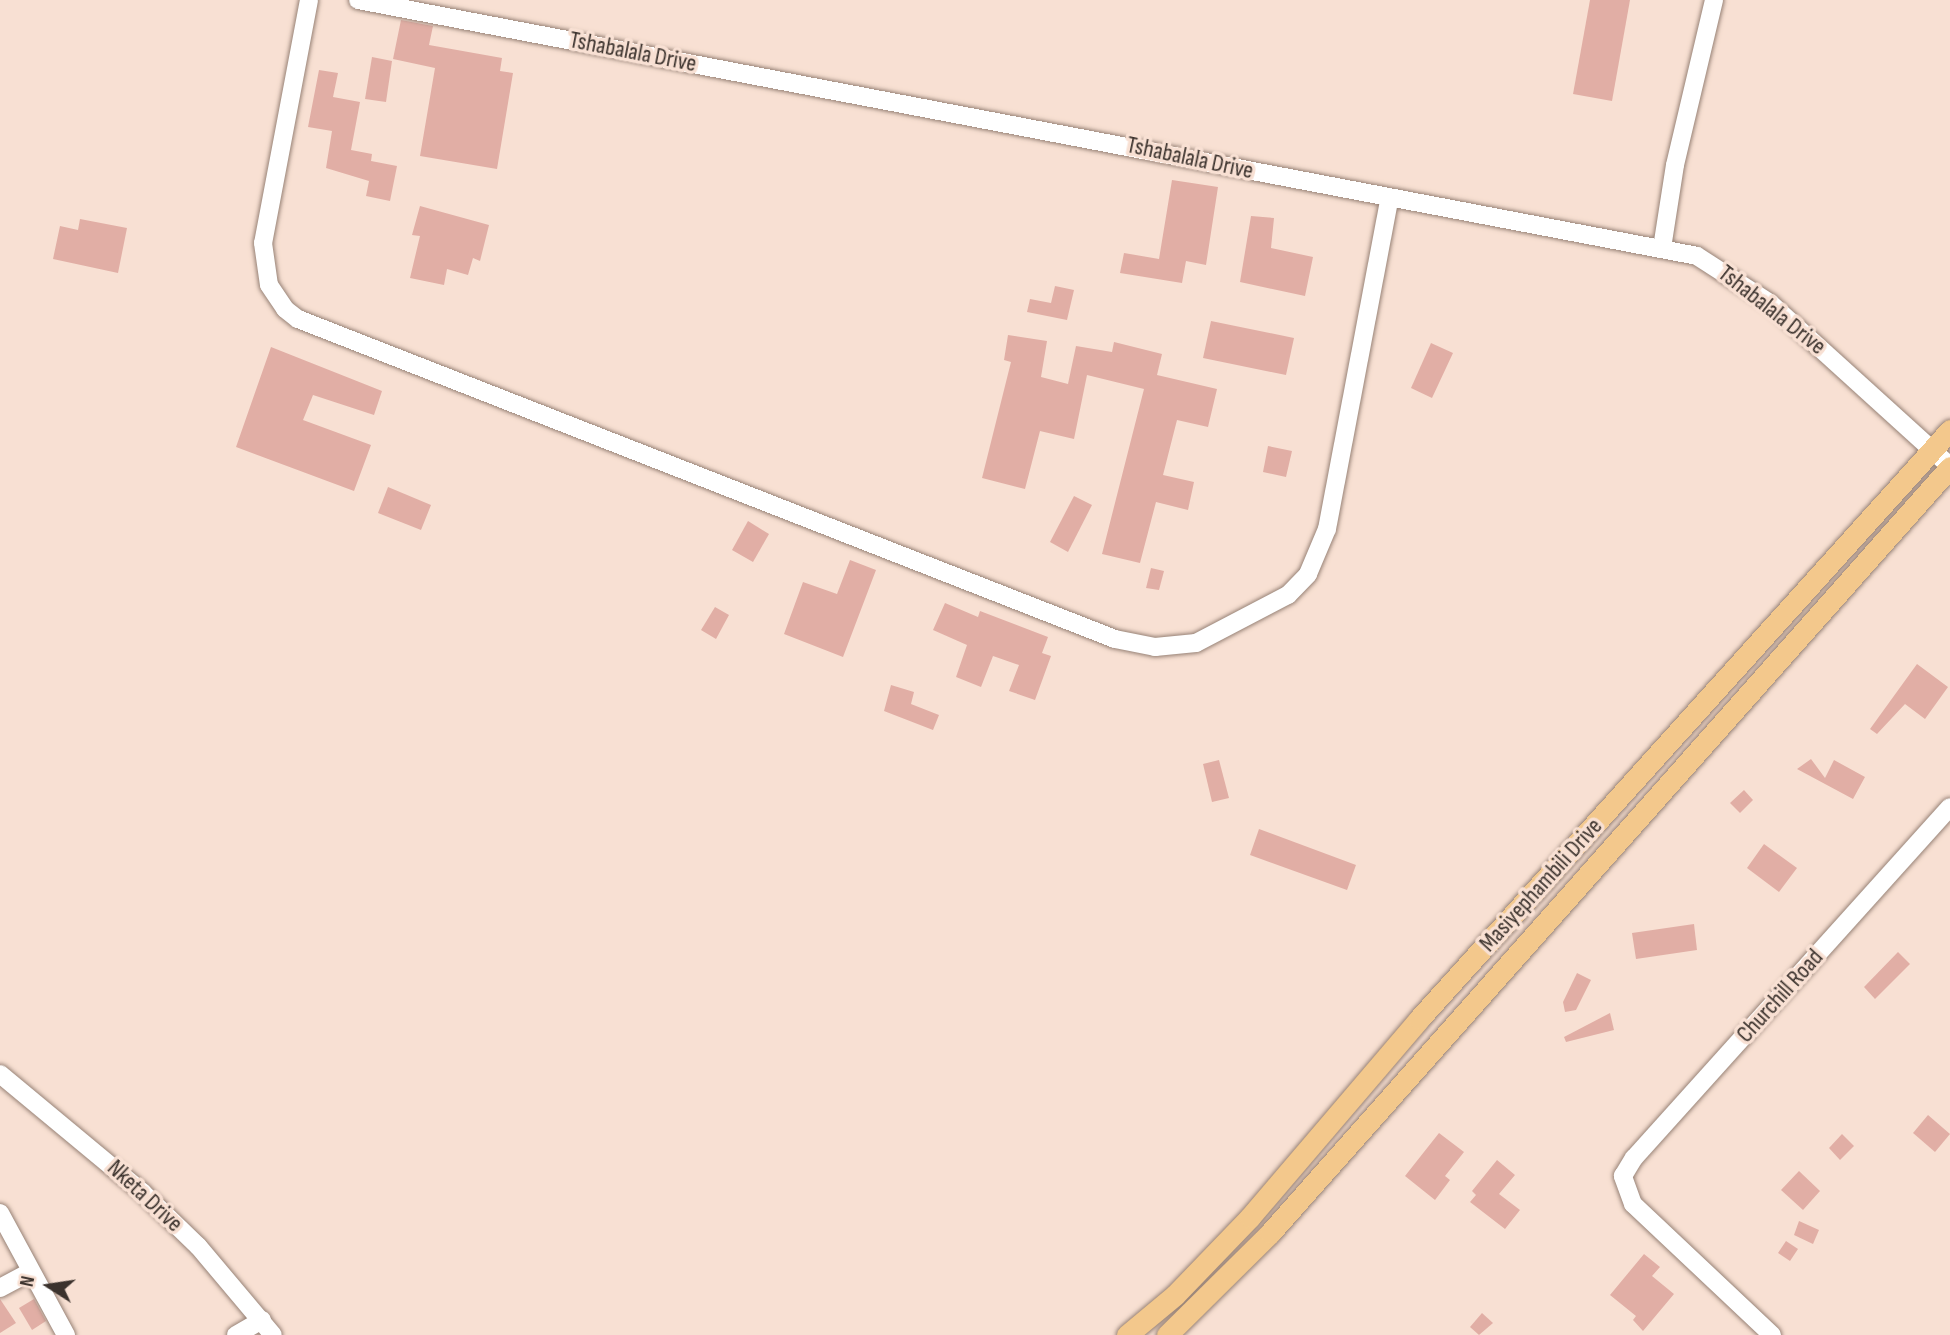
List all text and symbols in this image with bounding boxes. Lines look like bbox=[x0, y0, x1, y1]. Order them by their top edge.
street label: Tshabalala Drive bbox=[567, 26, 699, 78]
street label: Tshabalala Drive bbox=[1124, 131, 1256, 185]
street label: Tshabalala Drive bbox=[1712, 259, 1832, 361]
street label: Masiyephambili Drive bbox=[1474, 812, 1608, 958]
street label: Churchill Road bbox=[1731, 943, 1829, 1049]
street label: Nketa Drive bbox=[101, 1154, 189, 1238]
north arrow bbox=[14, 1251, 84, 1321]
text: N bbox=[16, 1274, 40, 1289]

